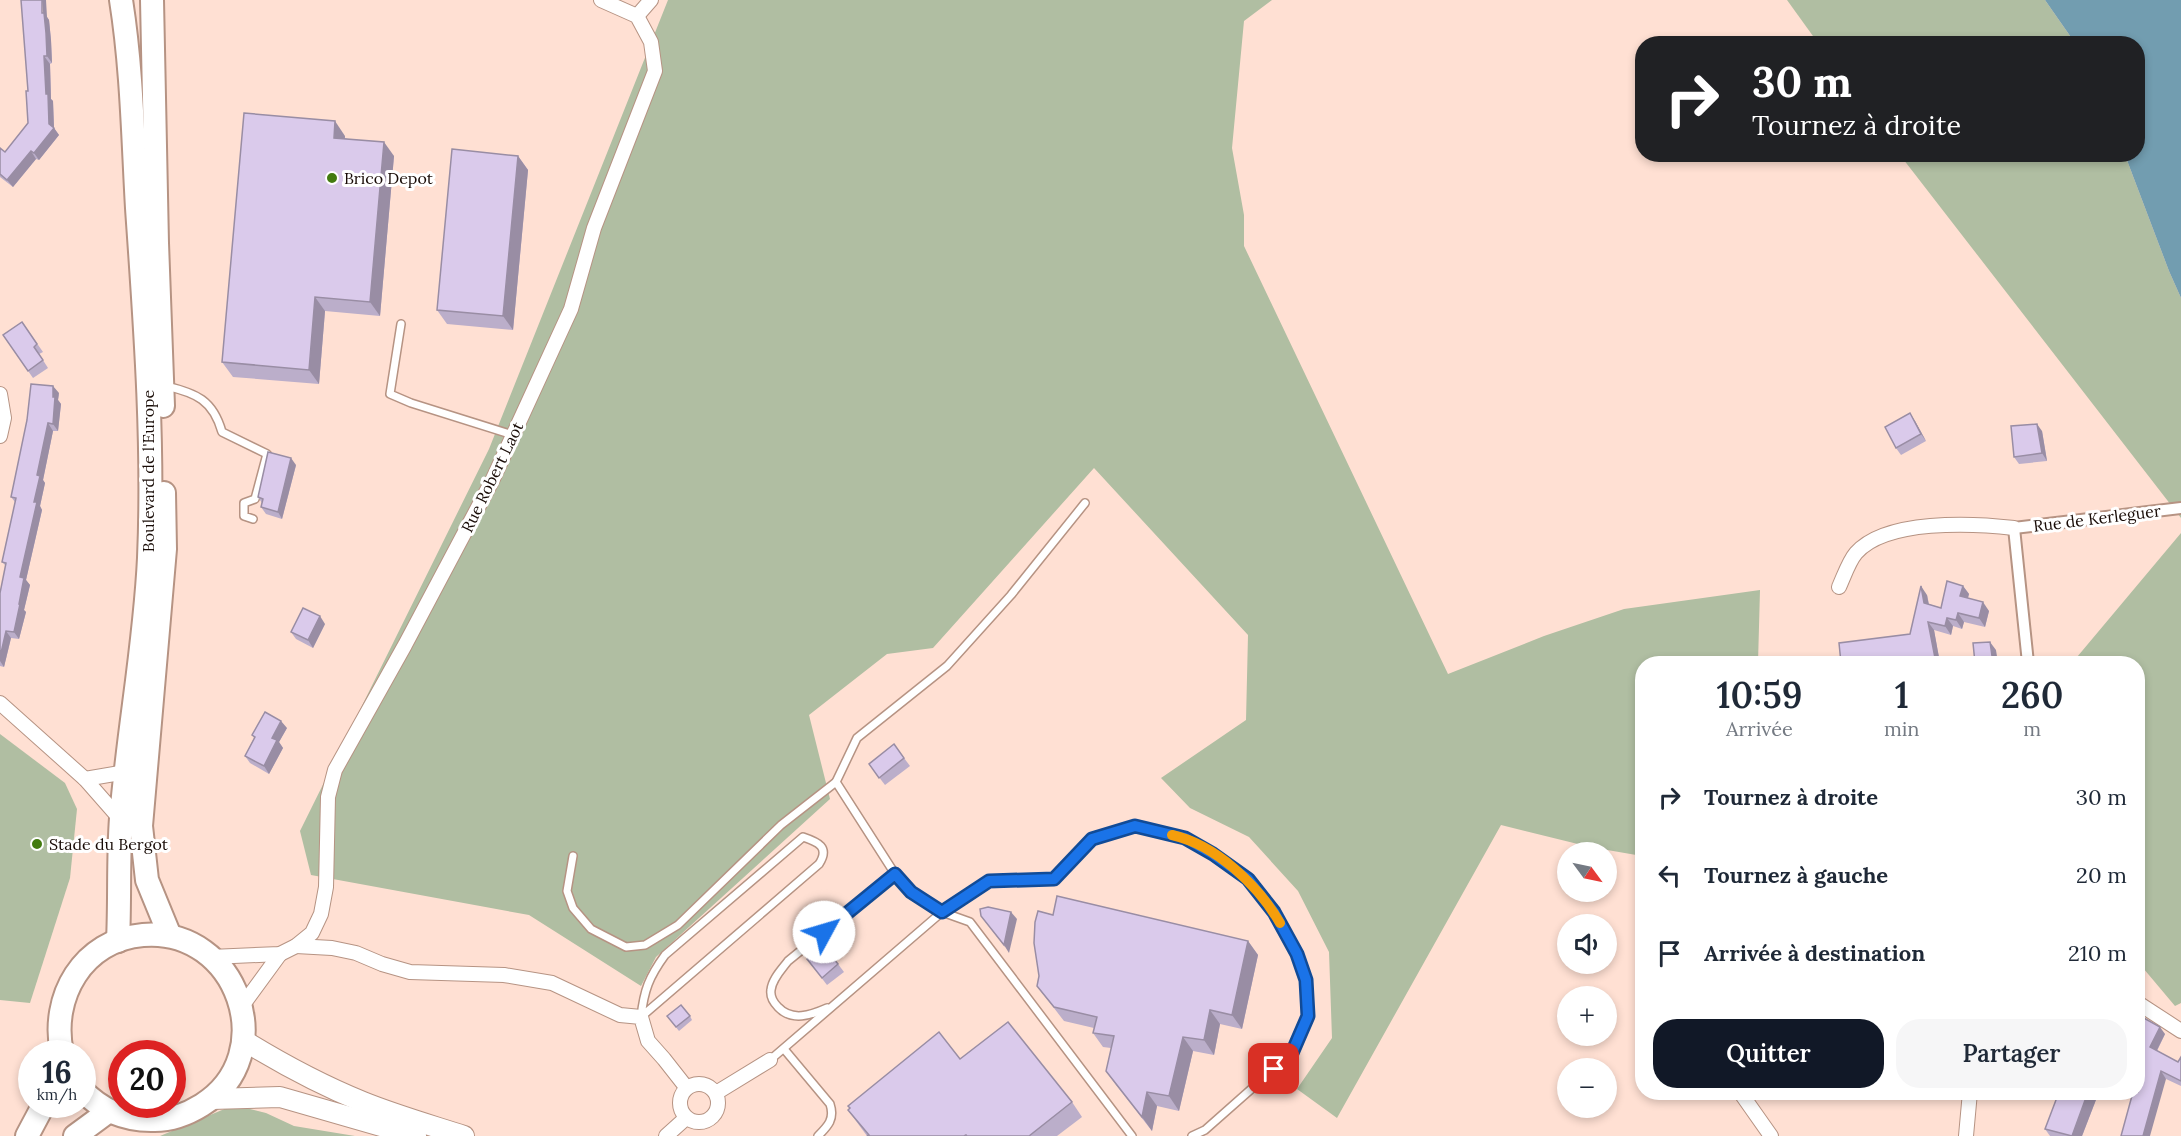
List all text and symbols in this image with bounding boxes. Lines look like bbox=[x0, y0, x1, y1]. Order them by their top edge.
text: 30 m bbox=[1752, 55, 1852, 109]
icon: right bbox=[1653, 60, 1731, 138]
text: Tournez à droite bbox=[1752, 108, 1961, 142]
place label: Brico Depot bbox=[344, 168, 434, 188]
marker: Brico Depot bbox=[325, 171, 339, 185]
street label: Boulevard de l'Europe bbox=[138, 389, 158, 552]
street label: Rue Robert Laot bbox=[457, 418, 528, 536]
street label: Rue de Kerleguer bbox=[2032, 500, 2162, 536]
text: 10:59 bbox=[1716, 672, 1803, 718]
text: 1 bbox=[1895, 672, 1909, 718]
text: 260 bbox=[2001, 672, 2064, 718]
text: Arrivée bbox=[1726, 716, 1793, 741]
text: min bbox=[1884, 716, 1920, 741]
text: m bbox=[2023, 716, 2041, 741]
icon: right bbox=[1653, 781, 1686, 814]
text: Tournez à droite bbox=[1704, 783, 1878, 811]
text: 30 m bbox=[2076, 783, 2127, 811]
place label: Stade du Bergot bbox=[49, 834, 169, 854]
marker: Stade du Bergot bbox=[30, 837, 44, 851]
north arrow bbox=[1557, 842, 1617, 902]
map controls bbox=[1557, 842, 1617, 1118]
icon: left bbox=[1653, 859, 1686, 892]
text: Tournez à gauche bbox=[1704, 861, 1888, 889]
text: 20 m bbox=[2076, 861, 2127, 889]
position arrow bbox=[792, 900, 856, 964]
button: sound bbox=[1557, 914, 1617, 974]
icon: arrive bbox=[1653, 937, 1686, 970]
text: Arrivée à destination bbox=[1704, 939, 1925, 967]
text: 210 m bbox=[2068, 939, 2127, 967]
button: + bbox=[1557, 986, 1617, 1046]
button: Quitter bbox=[1653, 1019, 1884, 1088]
button: Partager bbox=[1896, 1019, 2127, 1088]
speed limit sign: 20 bbox=[108, 1040, 186, 1118]
pin bbox=[1248, 1043, 1299, 1094]
icon: arrive bbox=[1257, 1052, 1290, 1085]
text: 16 bbox=[42, 1053, 72, 1091]
button: − bbox=[1557, 1058, 1617, 1118]
text: km/h bbox=[37, 1085, 77, 1104]

